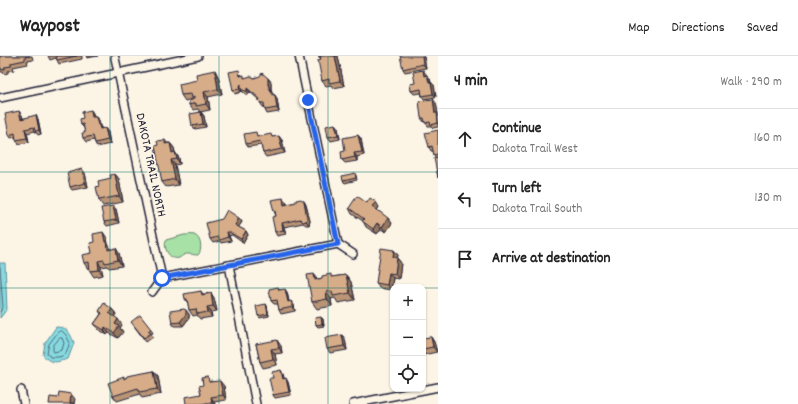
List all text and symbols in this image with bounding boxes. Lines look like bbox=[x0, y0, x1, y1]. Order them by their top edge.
text: Waypost bbox=[20, 14, 80, 41]
text: Map bbox=[628, 18, 650, 38]
text: Directions bbox=[672, 18, 725, 38]
text: Saved bbox=[747, 18, 778, 38]
text: 4 min bbox=[454, 70, 488, 94]
text: Walk · 290 m bbox=[720, 73, 782, 92]
route end bbox=[299, 91, 317, 109]
street label: DAKOTA TRAIL NORTH bbox=[130, 111, 170, 219]
text: Continue bbox=[492, 118, 541, 140]
icon: ahead bbox=[454, 128, 476, 150]
text: 160 m bbox=[754, 129, 782, 148]
text: Dakota Trail West bbox=[492, 140, 578, 159]
text: Turn left bbox=[492, 178, 541, 200]
icon: left bbox=[454, 188, 476, 210]
text: 130 m bbox=[754, 189, 782, 208]
text: Dakota Trail South bbox=[492, 200, 582, 219]
icon: arrive bbox=[454, 248, 476, 270]
text: Arrive at destination bbox=[492, 248, 610, 270]
route start bbox=[153, 269, 171, 287]
map controls bbox=[390, 284, 426, 392]
button: + bbox=[390, 284, 426, 320]
button: − bbox=[390, 320, 426, 356]
button: locate bbox=[390, 356, 426, 392]

